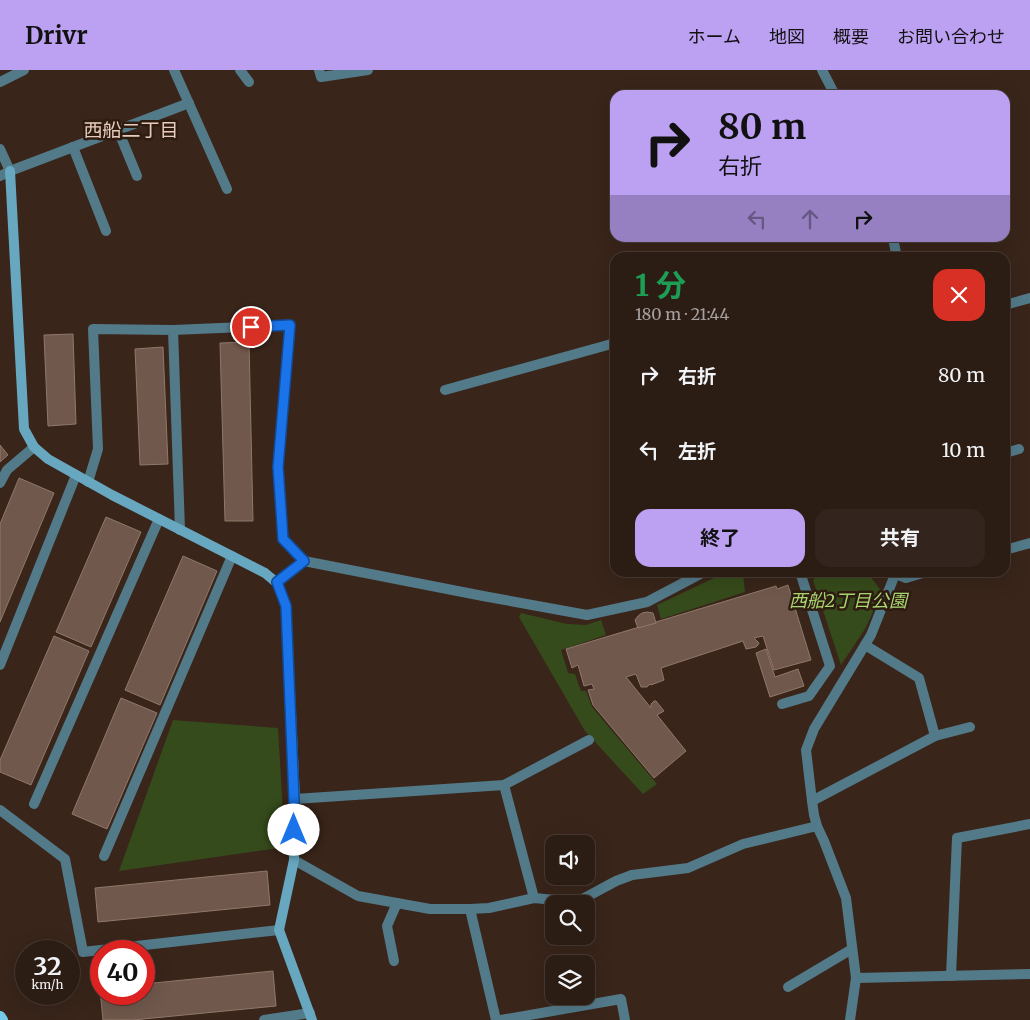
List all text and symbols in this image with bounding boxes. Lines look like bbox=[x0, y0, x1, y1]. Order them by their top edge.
text: Drivr bbox=[25, 20, 88, 51]
text: ホーム bbox=[688, 25, 741, 48]
text: 地図 bbox=[769, 25, 805, 48]
text: 概要 bbox=[833, 25, 869, 48]
text: お問い合わせ bbox=[897, 25, 1005, 48]
text: 80 m bbox=[718, 105, 806, 149]
icon: right bbox=[635, 110, 700, 175]
district label: 西船二丁目 bbox=[83, 118, 179, 142]
text: 右折 bbox=[718, 152, 762, 180]
icon: left bbox=[743, 205, 771, 233]
icon: ahead bbox=[796, 205, 824, 233]
icon: right bbox=[849, 205, 877, 233]
text: 1 分 bbox=[635, 266, 686, 304]
button: close bbox=[933, 269, 985, 321]
text: 180 m · 21:44 bbox=[635, 304, 729, 324]
pin bbox=[230, 306, 272, 348]
icon: arrive bbox=[237, 313, 265, 341]
icon: right bbox=[635, 361, 663, 389]
text: 80 m bbox=[938, 363, 985, 387]
text: 右折 bbox=[678, 364, 716, 388]
icon: left bbox=[635, 436, 663, 464]
text: 10 m bbox=[942, 438, 985, 462]
text: 左折 bbox=[678, 439, 716, 463]
button: 終了 bbox=[635, 509, 805, 567]
button: 共有 bbox=[815, 509, 985, 567]
park label: 西船2丁目公園 bbox=[789, 589, 910, 612]
position arrow bbox=[267, 803, 319, 855]
map controls bbox=[545, 835, 595, 1005]
button: sound bbox=[545, 835, 595, 885]
button: search bbox=[545, 895, 595, 945]
speed limit sign: 40 bbox=[90, 940, 155, 1005]
text: 32 bbox=[33, 950, 62, 982]
button: layers bbox=[545, 955, 595, 1005]
text: km/h bbox=[32, 977, 63, 992]

